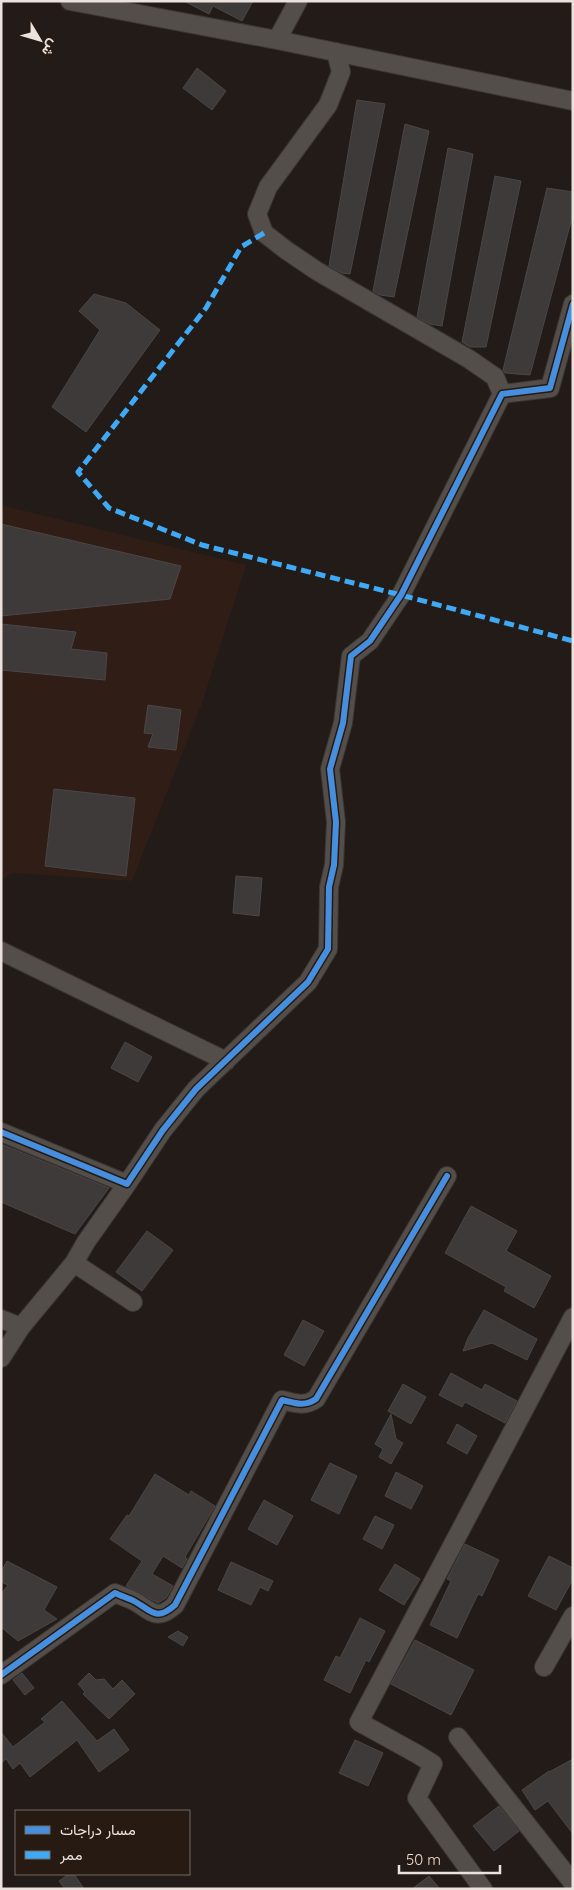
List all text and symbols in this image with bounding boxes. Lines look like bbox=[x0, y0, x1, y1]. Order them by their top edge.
north arrow bbox=[15, 15, 65, 65]
text: ش bbox=[38, 36, 63, 60]
legend bbox=[15, 1810, 190, 1875]
text: مسار دراجات bbox=[60, 1820, 136, 1839]
scale bar bbox=[399, 1842, 500, 1874]
text: ممر bbox=[59, 1845, 82, 1864]
text: 50 m bbox=[406, 1850, 441, 1869]

